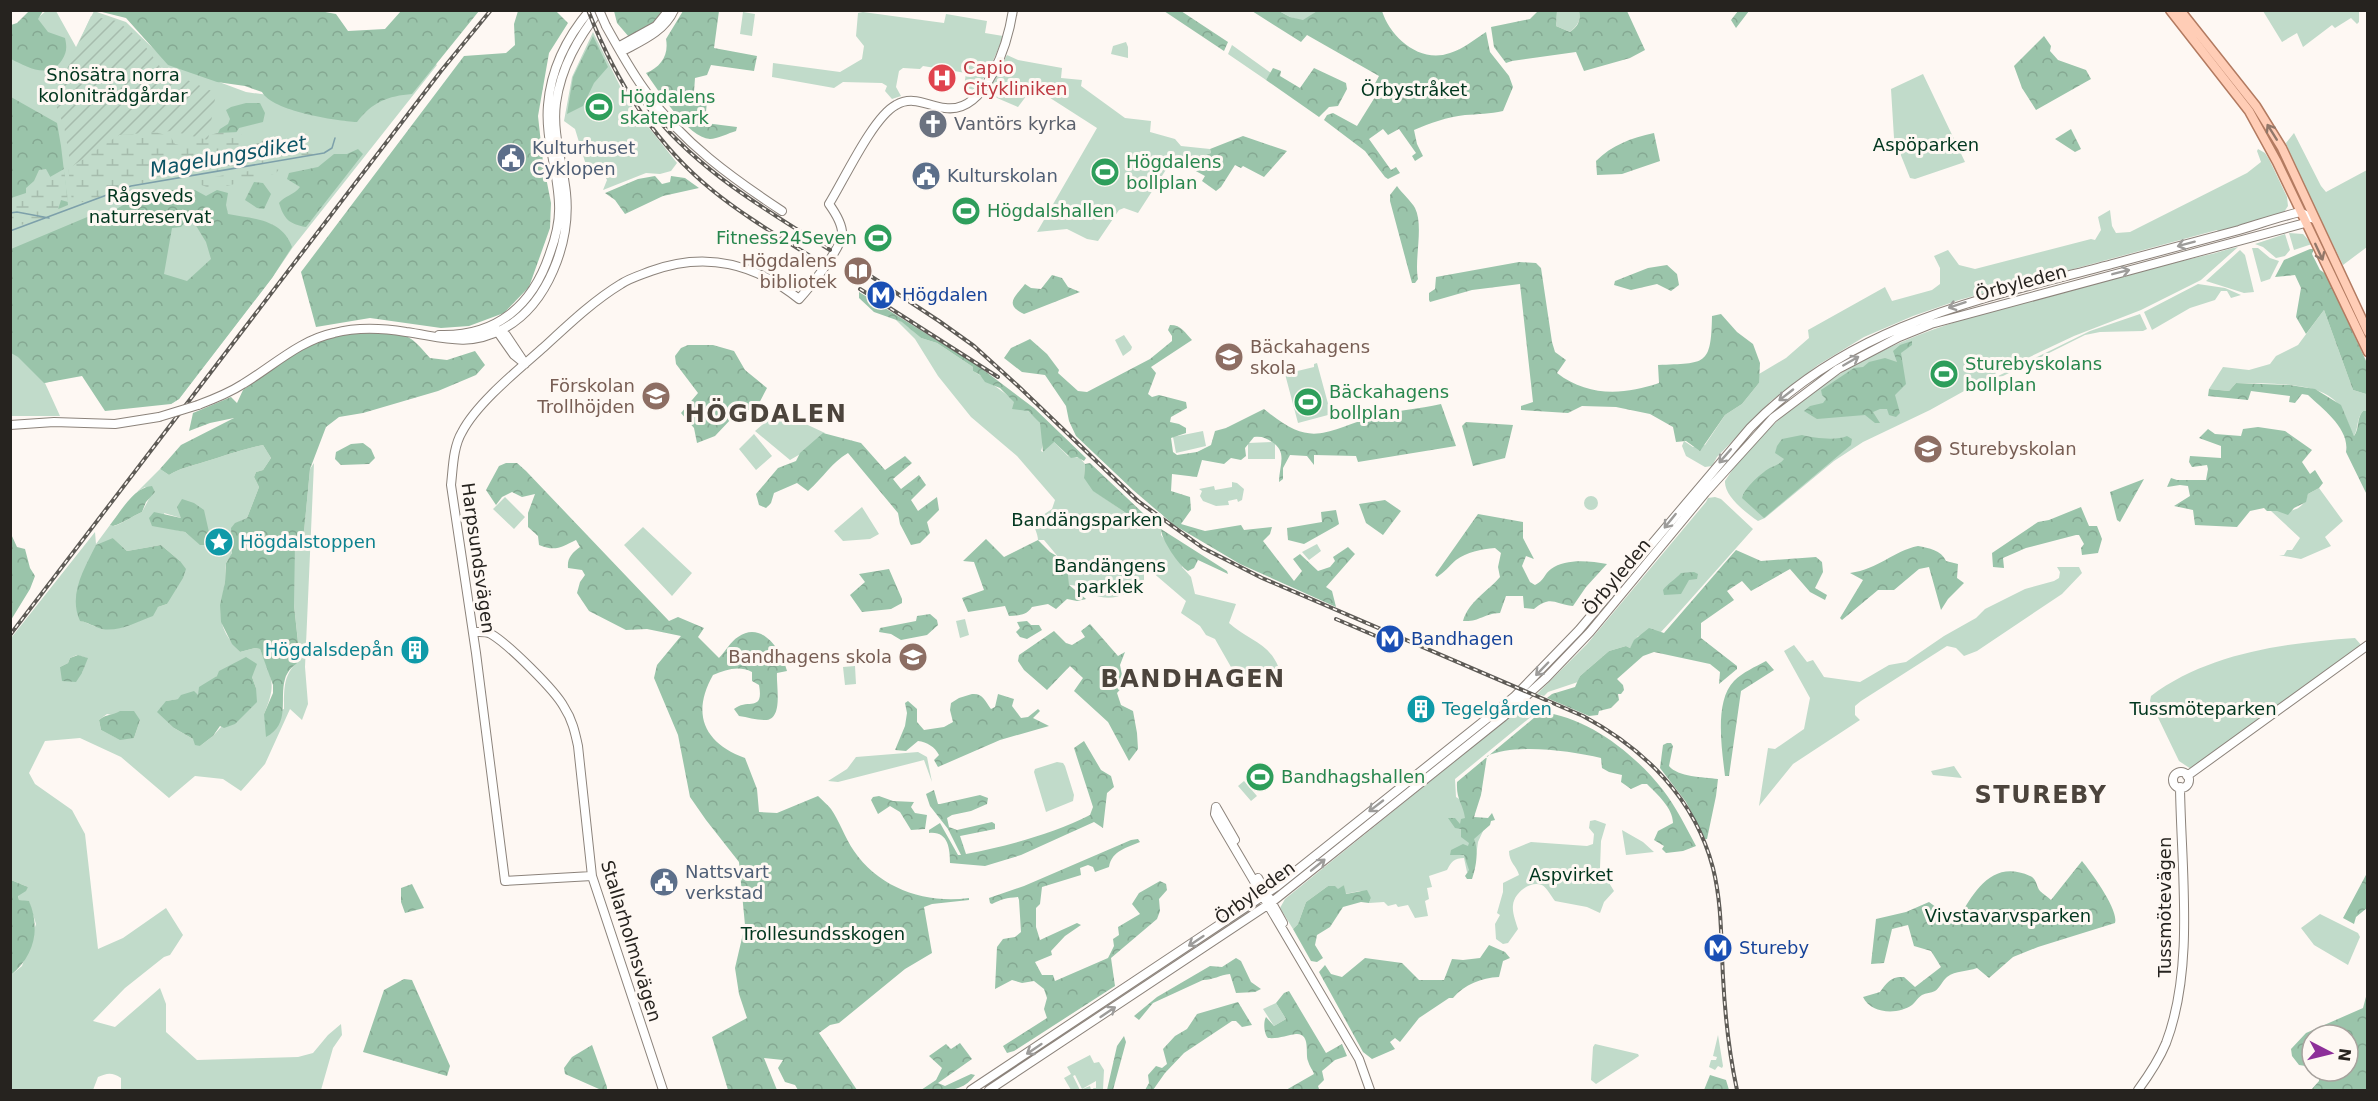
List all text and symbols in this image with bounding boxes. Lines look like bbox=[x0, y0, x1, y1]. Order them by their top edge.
place label: Capio Citykliniken bbox=[963, 57, 1067, 99]
hospital icon: Capio Citykliniken bbox=[926, 62, 958, 94]
park label: Snösätra norra koloniträdgårdar bbox=[38, 64, 188, 106]
park label: Örbystråket bbox=[1361, 79, 1467, 100]
place label: Högdalens skatepark bbox=[620, 86, 715, 128]
sports icon: Högdalens skatepark bbox=[583, 91, 615, 123]
church icon: Vantörs kyrka bbox=[917, 108, 949, 140]
place label: Vantörs kyrka bbox=[954, 113, 1077, 134]
one-way arrow bbox=[2265, 124, 2277, 141]
water label: Magelungsdiket bbox=[148, 130, 309, 182]
park label: Aspöparken bbox=[1873, 134, 1979, 155]
place label: Kulturhuset Cyklopen bbox=[532, 137, 635, 179]
public building icon: Kulturhuset Cyklopen bbox=[495, 142, 527, 174]
place label: Högdalens bollplan bbox=[1126, 151, 1221, 193]
sports icon: Högdalens bollplan bbox=[1089, 156, 1121, 188]
public building icon: Kulturskolan bbox=[910, 160, 942, 192]
place label: Kulturskolan bbox=[947, 165, 1058, 186]
park label: Rågsveds naturreservat bbox=[89, 185, 211, 227]
sports icon: Högdalshallen bbox=[950, 195, 982, 227]
place label: Högdalshallen bbox=[987, 200, 1115, 221]
sports icon: Fitness24Seven bbox=[862, 222, 894, 254]
place label: Fitness24Seven bbox=[716, 227, 857, 248]
one-way arrow bbox=[2177, 239, 2196, 251]
one-way arrow bbox=[2313, 243, 2325, 261]
place label: Högdalens bibliotek bbox=[742, 250, 838, 292]
library icon: Högdalens bibliotek bbox=[842, 255, 874, 287]
street label: Örbyleden bbox=[1973, 260, 2069, 305]
one-way arrow bbox=[2111, 266, 2130, 277]
metro station icon: Högdalen bbox=[865, 279, 897, 311]
place label: Högdalen bbox=[902, 284, 988, 305]
one-way arrow bbox=[1948, 301, 1967, 312]
place label: Bäckahagens skola bbox=[1250, 336, 1370, 378]
school or university icon: Bäckahagens skola bbox=[1213, 341, 1245, 373]
place label: Sturebyskolans bollplan bbox=[1965, 353, 2102, 395]
one-way arrow bbox=[1842, 355, 1859, 367]
sports icon: Sturebyskolans bollplan bbox=[1928, 358, 1960, 390]
place label: Förskolan Trollhöjden bbox=[536, 375, 635, 417]
school or university icon: Förskolan Trollhöjden bbox=[640, 380, 672, 412]
place label: Bäckahagens bollplan bbox=[1329, 381, 1449, 423]
sports icon: Bäckahagens bollplan bbox=[1292, 386, 1324, 418]
one-way arrow bbox=[1778, 389, 1794, 402]
district label: HÖGDALEN bbox=[685, 398, 847, 428]
school or university icon: Sturebyskolan bbox=[1912, 433, 1944, 465]
place label: Sturebyskolan bbox=[1949, 438, 2077, 459]
one-way arrow bbox=[1718, 448, 1732, 463]
street label: Harpsundsvägen bbox=[458, 481, 499, 635]
park label: Bandängsparken bbox=[1011, 509, 1163, 530]
one-way arrow bbox=[1663, 513, 1676, 529]
place icon: Högdalstoppen bbox=[203, 526, 235, 558]
place label: Högdalstoppen bbox=[240, 531, 376, 552]
street label: Örbyleden bbox=[1578, 534, 1655, 619]
park label: Bandängens parklek bbox=[1054, 555, 1166, 597]
metro station icon: Bandhagen bbox=[1374, 623, 1406, 655]
place label: Bandhagen bbox=[1411, 628, 1514, 649]
building icon: Högdalsdepån bbox=[399, 634, 431, 666]
place label: Högdalsdepån bbox=[265, 639, 394, 660]
school or university icon: Bandhagens skola bbox=[897, 641, 929, 673]
place label: Bandhagens skola bbox=[728, 646, 892, 667]
one-way arrow bbox=[1535, 661, 1550, 676]
district label: BANDHAGEN bbox=[1100, 665, 1286, 693]
building icon: Tegelgården bbox=[1405, 693, 1437, 725]
place label: Tegelgården bbox=[1441, 698, 1552, 719]
park label: Tussmöteparken bbox=[2128, 698, 2277, 719]
sports icon: Bandhagshallen bbox=[1244, 761, 1276, 793]
place label: Bandhagshallen bbox=[1281, 766, 1425, 787]
district label: STUREBY bbox=[1975, 781, 2107, 809]
one-way arrow bbox=[1368, 800, 1384, 813]
street label: Tussmötevägen bbox=[2154, 837, 2175, 978]
street label: Örbyleden bbox=[1211, 857, 1299, 929]
street label: Stallarholmsvägen bbox=[597, 858, 666, 1024]
one-way arrow bbox=[1310, 859, 1326, 872]
place label: Nattsvart verkstad bbox=[685, 861, 769, 903]
park label: Aspvirket bbox=[1529, 864, 1613, 885]
public building icon: Nattsvart verkstad bbox=[648, 866, 680, 898]
park label: Vivstavarvsparken bbox=[1925, 905, 2091, 926]
park label: Trollesundsskogen bbox=[740, 923, 905, 944]
metro station icon: Stureby bbox=[1702, 932, 1734, 964]
one-way arrow bbox=[1189, 935, 1205, 947]
place label: Stureby bbox=[1739, 937, 1809, 958]
one-way arrow bbox=[1099, 1006, 1116, 1018]
north arrow bbox=[2300, 1023, 2360, 1083]
one-way arrow bbox=[1027, 1043, 1043, 1055]
text: N bbox=[2334, 1047, 2355, 1063]

